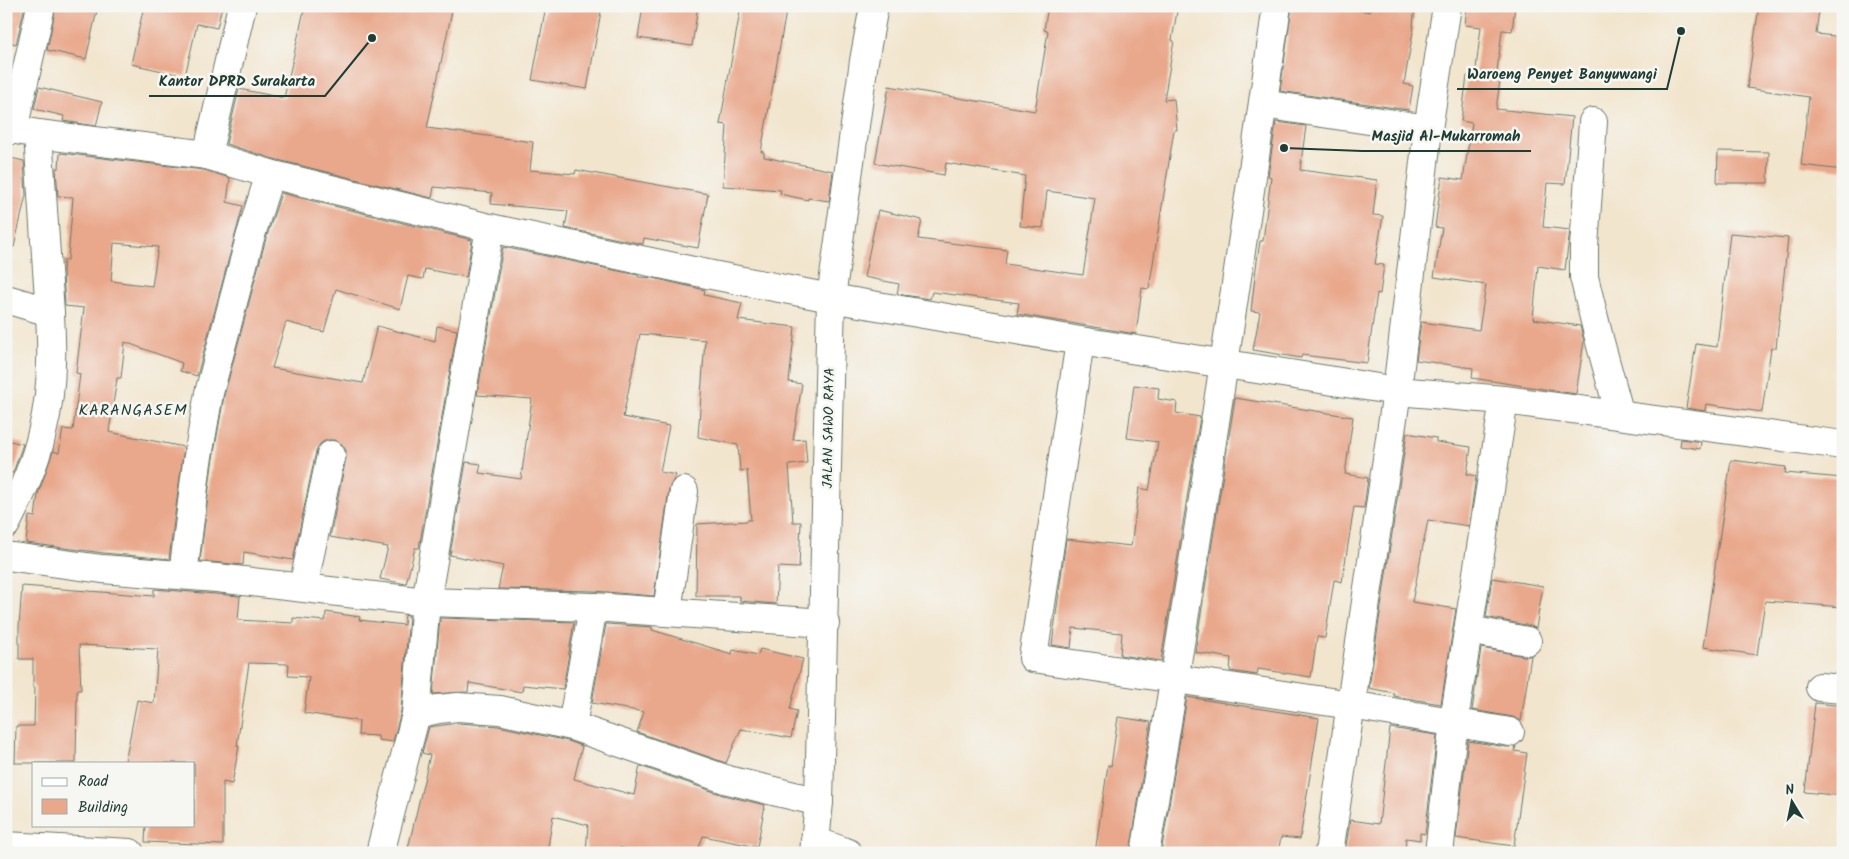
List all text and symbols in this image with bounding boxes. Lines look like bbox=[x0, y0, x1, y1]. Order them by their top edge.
callout: Waroeng Penyet Banyuwangi bbox=[1457, 59, 1667, 89]
text: Waroeng Penyet Banyuwangi bbox=[1467, 63, 1658, 87]
callout: Kantor DPRD Surakarta bbox=[149, 66, 325, 96]
text: Kantor DPRD Surakarta bbox=[159, 70, 316, 94]
callout: Masjid Al-Mukarromah bbox=[1362, 121, 1531, 151]
text: Masjid Al-Mukarromah bbox=[1372, 125, 1520, 149]
street label: JALAN SAWO RAYA bbox=[817, 367, 841, 489]
district label: KARANGASEM bbox=[78, 398, 188, 423]
legend bbox=[32, 762, 195, 826]
text: Road bbox=[78, 770, 109, 794]
north arrow bbox=[1766, 776, 1816, 826]
text: N bbox=[1784, 779, 1796, 802]
text: Building bbox=[78, 796, 128, 820]

